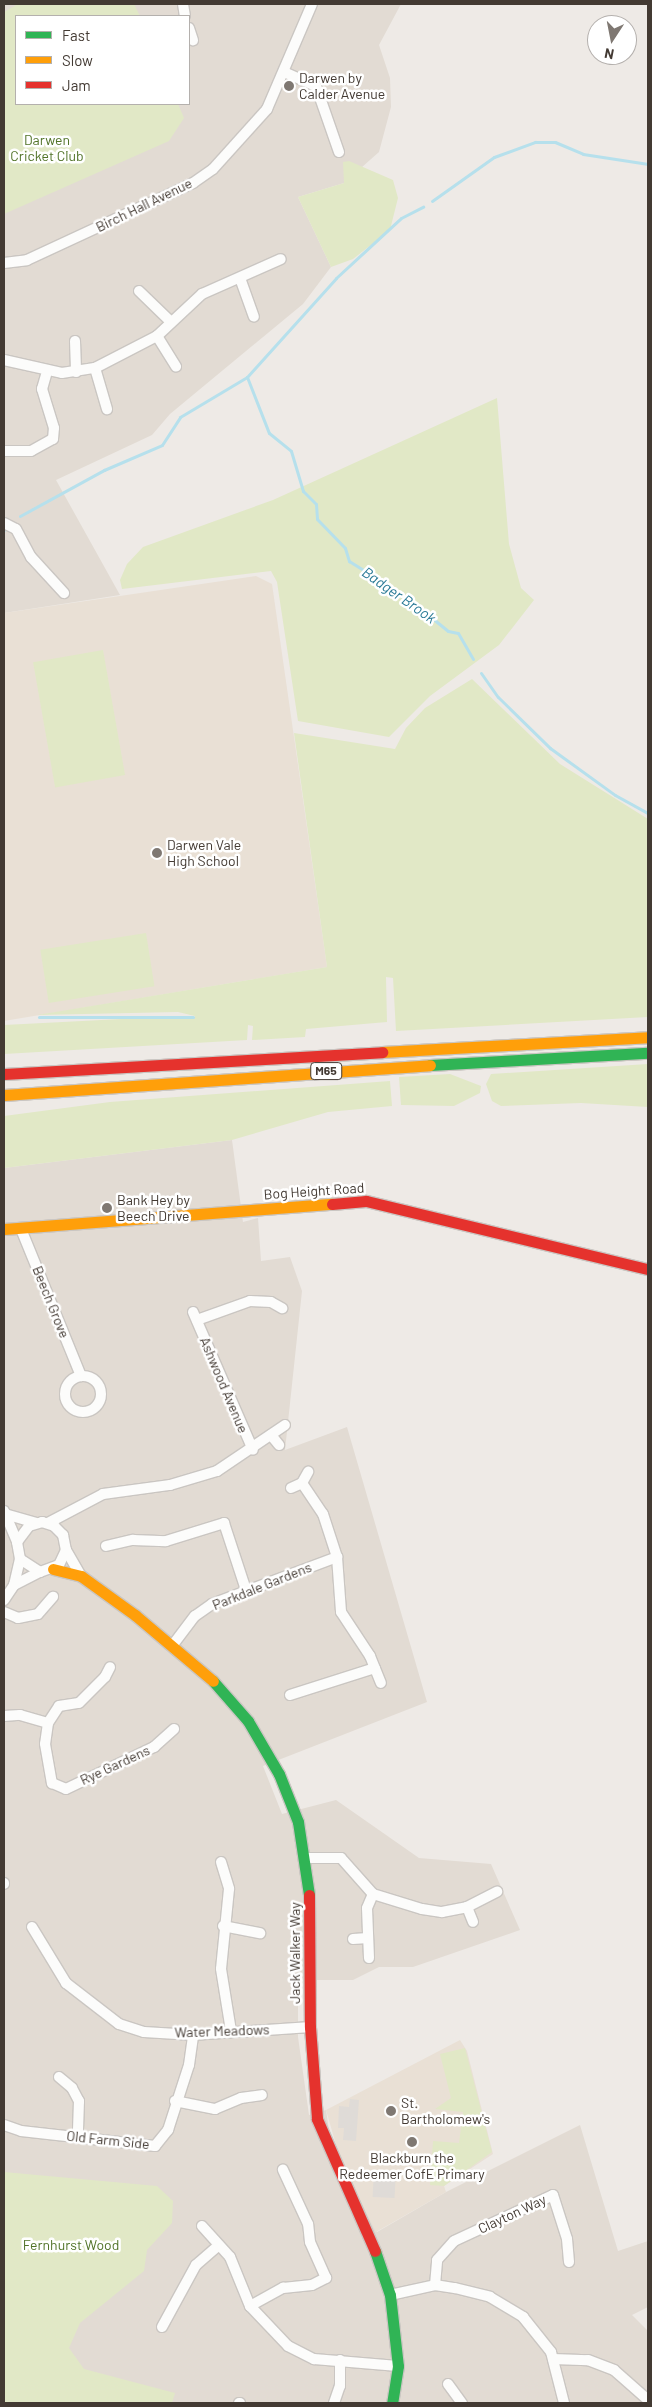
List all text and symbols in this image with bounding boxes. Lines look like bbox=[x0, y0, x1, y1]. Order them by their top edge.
legend bbox=[15, 15, 190, 105]
north arrow bbox=[587, 15, 637, 65]
text: Fast bbox=[62, 26, 90, 44]
text: N bbox=[603, 45, 615, 63]
text: Slow bbox=[62, 51, 93, 69]
place label: Darwen by Calder Avenue bbox=[299, 70, 385, 102]
text: Jam bbox=[62, 76, 91, 94]
marker: Darwen by Calder Avenue bbox=[283, 80, 295, 92]
park label: Darwen Cricket Club bbox=[10, 132, 84, 164]
street label: Birch Hall Avenue bbox=[93, 174, 195, 236]
water label: Badger Brook bbox=[359, 563, 439, 627]
place label: Darwen Vale High School bbox=[167, 837, 241, 870]
marker: Darwen Vale High School bbox=[151, 847, 163, 859]
road number: M65 bbox=[310, 1062, 342, 1080]
street label: Bog Height Road bbox=[263, 1179, 365, 1203]
place label: Bank Hey by Beech Drive bbox=[117, 1192, 190, 1224]
marker: Bank Hey by Beech Drive bbox=[101, 1202, 113, 1214]
street label: Beech Grove bbox=[29, 1264, 73, 1340]
street label: Ashwood Avenue bbox=[196, 1334, 252, 1436]
street label: Parkdale Gardens bbox=[210, 1558, 314, 1614]
street label: Rye Gardens bbox=[77, 1742, 153, 1788]
street label: Jack Walker Way bbox=[287, 1902, 303, 2004]
street label: Water Meadows bbox=[174, 2021, 270, 2041]
place label: St. Bartholomew's bbox=[401, 2095, 490, 2128]
marker: St. Bartholomew's bbox=[385, 2105, 397, 2117]
street label: Old Farm Side bbox=[66, 2127, 150, 2153]
marker: Blackburn the Redeemer CofE Primary bbox=[406, 2136, 418, 2148]
place label: Blackburn the Redeemer CofE Primary bbox=[339, 2150, 485, 2182]
street label: Clayton Way bbox=[475, 2191, 549, 2237]
park label: Fernhurst Wood bbox=[23, 2237, 119, 2253]

